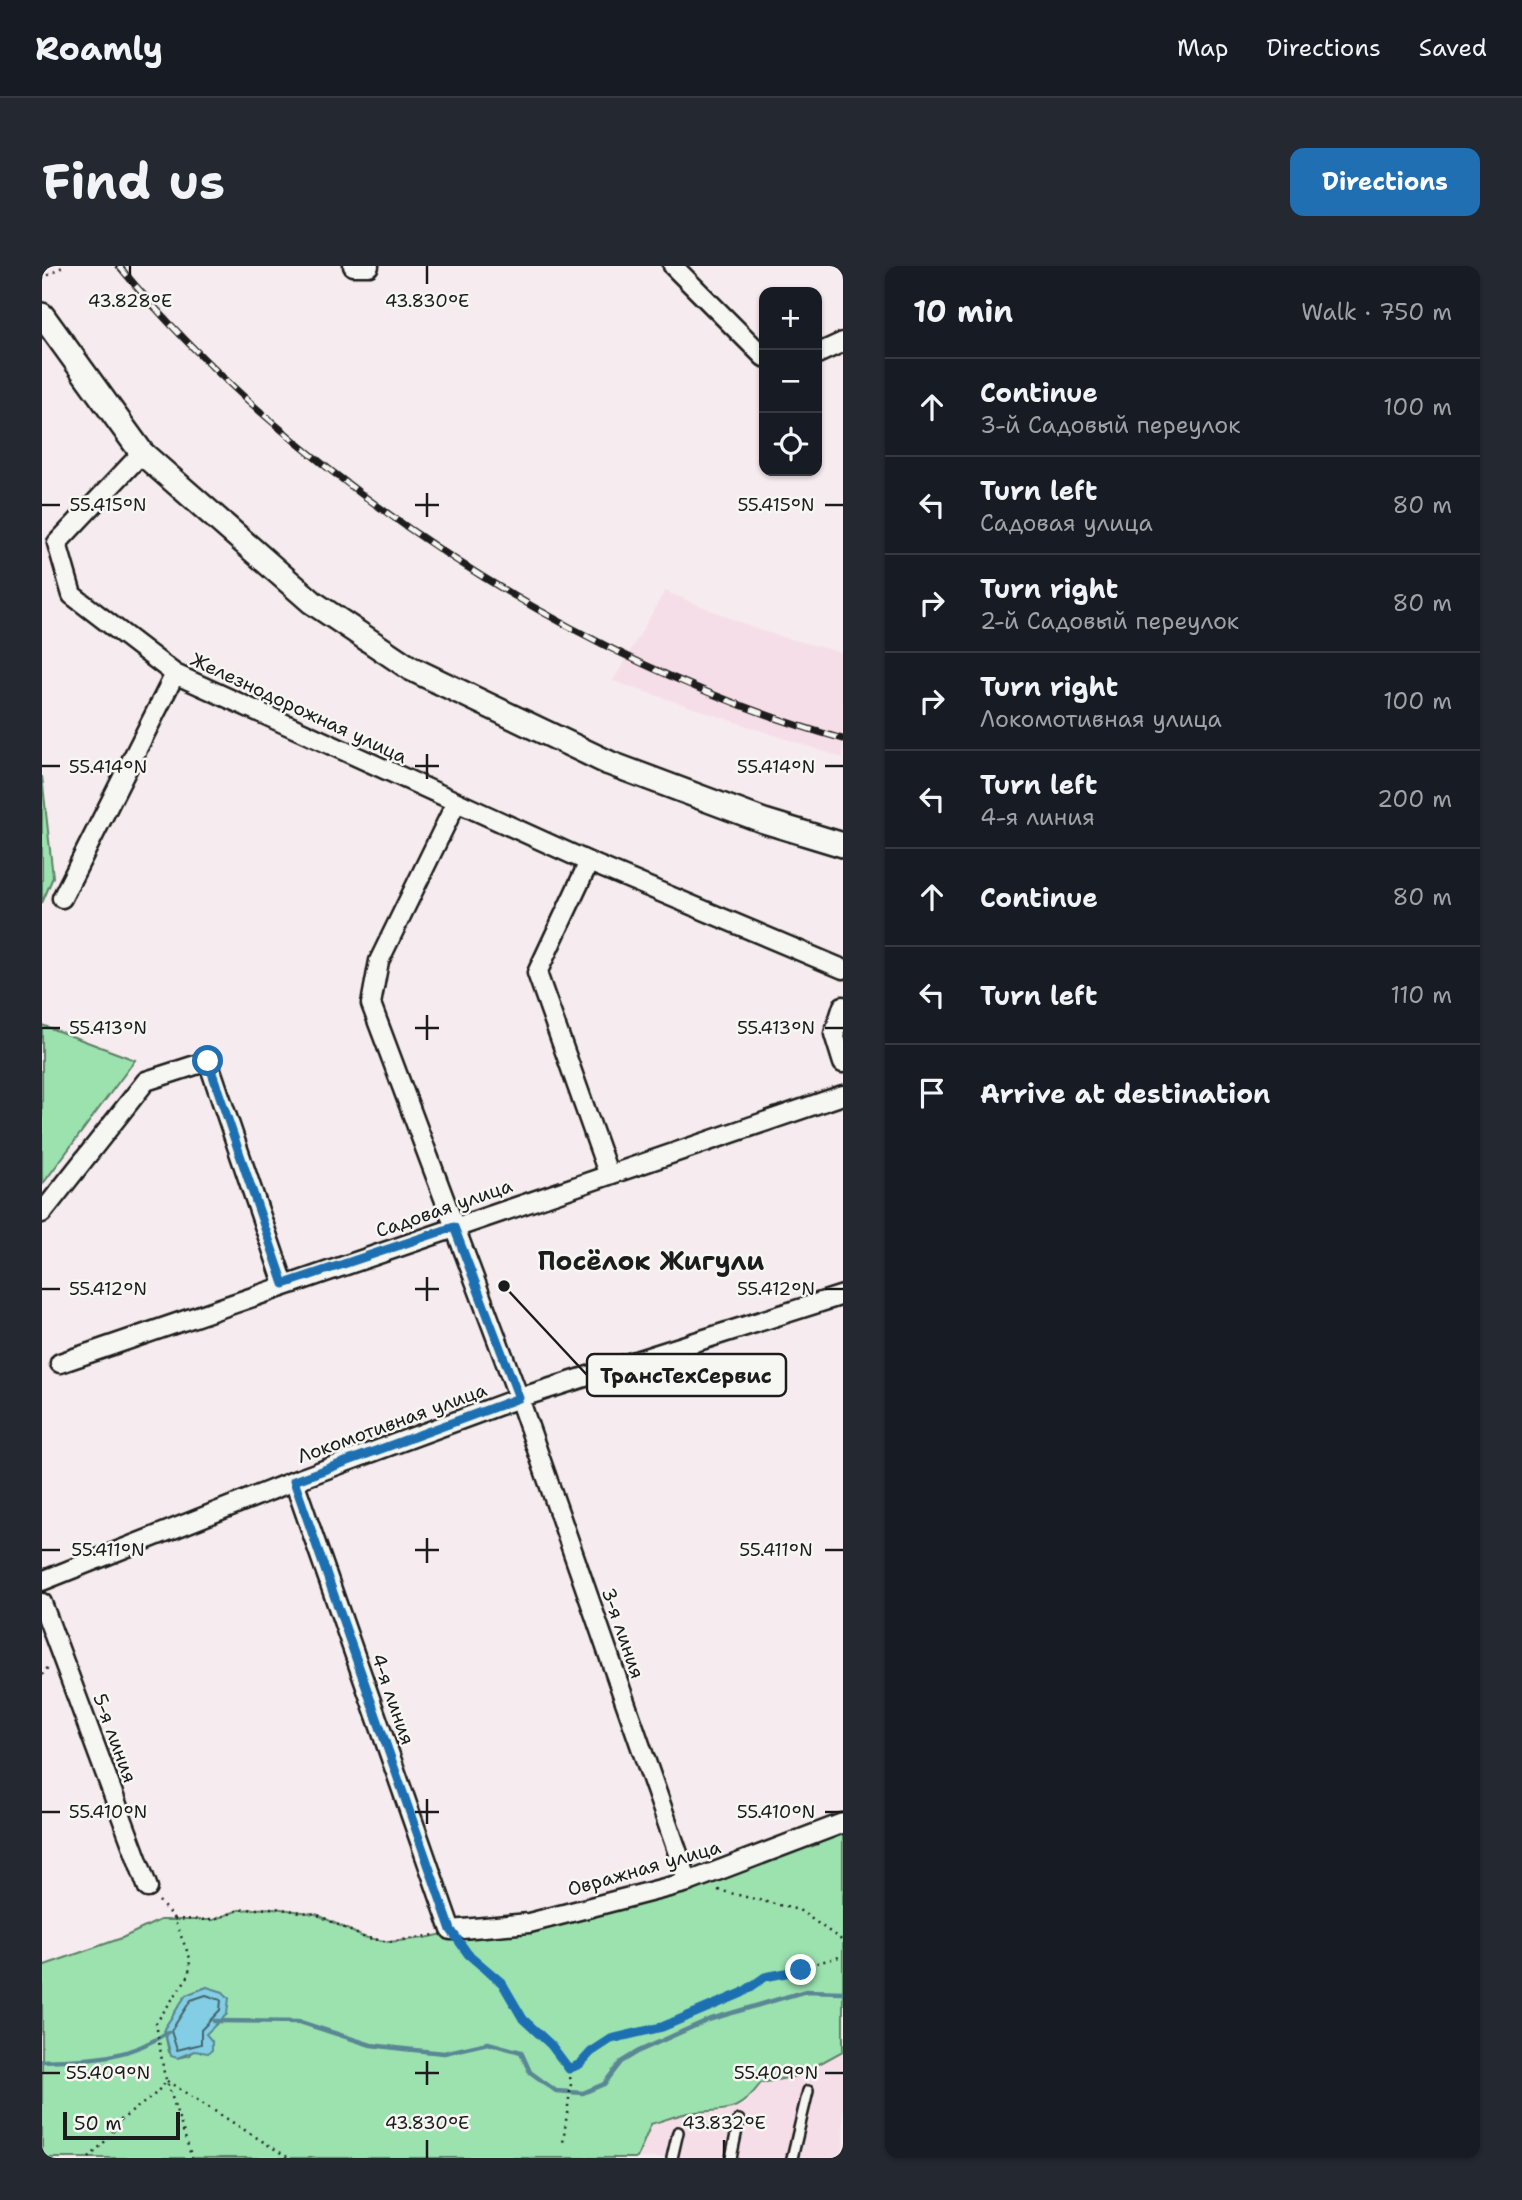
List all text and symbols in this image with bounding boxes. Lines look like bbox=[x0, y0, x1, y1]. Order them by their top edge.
text: Roamly bbox=[35, 26, 163, 71]
text: Map bbox=[1177, 32, 1228, 64]
text: Directions bbox=[1266, 32, 1381, 64]
text: Saved bbox=[1419, 32, 1487, 64]
button: Directions bbox=[1290, 148, 1480, 216]
text: Find us bbox=[42, 149, 225, 215]
map controls bbox=[759, 287, 822, 476]
button: + bbox=[759, 287, 822, 350]
text: 43.828°E bbox=[88, 289, 172, 313]
text: 43.830°E bbox=[385, 289, 469, 313]
text: 10 min bbox=[913, 291, 1013, 332]
text: Walk · 750 m bbox=[1301, 297, 1452, 327]
button: − bbox=[759, 350, 822, 413]
text: Continue bbox=[980, 375, 1098, 410]
icon: ahead bbox=[913, 388, 951, 426]
text: 100 m bbox=[1383, 392, 1452, 422]
text: 3-й Садовый переулок bbox=[980, 410, 1240, 440]
button: locate bbox=[759, 413, 822, 476]
text: Turn left bbox=[980, 473, 1097, 508]
icon: left bbox=[913, 486, 951, 524]
text: 80 m bbox=[1393, 490, 1452, 520]
text: 55.415°N bbox=[69, 493, 147, 517]
text: 55.415°N bbox=[737, 493, 815, 517]
text: Садовая улица bbox=[980, 508, 1153, 538]
text: Turn right bbox=[980, 571, 1118, 606]
icon: right bbox=[913, 584, 951, 622]
text: 80 m bbox=[1393, 588, 1452, 618]
text: 2-й Садовый переулок bbox=[980, 606, 1239, 636]
street label: Железнодорожная улица bbox=[187, 647, 411, 769]
text: Turn right bbox=[980, 669, 1118, 704]
icon: right bbox=[913, 682, 951, 720]
text: 100 m bbox=[1383, 686, 1452, 716]
text: Локомотивная улица bbox=[980, 704, 1222, 734]
text: 55.414°N bbox=[69, 755, 147, 779]
text: 55.414°N bbox=[737, 755, 815, 779]
text: Turn left bbox=[980, 767, 1097, 802]
icon: left bbox=[913, 780, 951, 818]
text: 200 m bbox=[1377, 784, 1452, 814]
text: 4-я линия bbox=[980, 802, 1095, 832]
icon: ahead bbox=[913, 878, 951, 916]
text: Continue bbox=[980, 880, 1098, 915]
text: 80 m bbox=[1393, 882, 1452, 912]
icon: left bbox=[913, 976, 951, 1014]
text: Turn left bbox=[980, 978, 1097, 1013]
text: 110 m bbox=[1390, 980, 1452, 1010]
text: 55.413°N bbox=[69, 1016, 147, 1040]
text: 55.413°N bbox=[737, 1016, 815, 1040]
route start bbox=[192, 1045, 223, 1076]
icon: arrive bbox=[913, 1074, 951, 1112]
text: Arrive at destination bbox=[980, 1076, 1270, 1111]
street label: Садовая улица bbox=[372, 1173, 516, 1243]
district label: Посёлок Жигули bbox=[538, 1243, 764, 1278]
text: 55.412°N bbox=[69, 1277, 147, 1301]
text: 55.412°N bbox=[737, 1277, 815, 1301]
callout: ТрансТехСервис bbox=[587, 1354, 786, 1396]
text: ТрансТехСервис bbox=[600, 1362, 772, 1390]
street label: Локомотивная улица bbox=[294, 1377, 490, 1469]
text: 55.411°N bbox=[71, 1538, 145, 1562]
text: 55.411°N bbox=[739, 1538, 813, 1562]
street label: 3-я линия bbox=[596, 1584, 650, 1682]
street label: 4-я линия bbox=[366, 1650, 420, 1748]
street label: 5-я линия bbox=[87, 1690, 143, 1786]
text: 55.410°N bbox=[69, 1800, 147, 1824]
text: 55.410°N bbox=[737, 1800, 815, 1824]
street label: Овражная улица bbox=[564, 1834, 724, 1902]
route end bbox=[785, 1954, 816, 1985]
text: 55.409°N bbox=[66, 2061, 150, 2085]
text: 55.409°N bbox=[734, 2061, 818, 2085]
scale bar bbox=[63, 2109, 180, 2141]
text: 50 m bbox=[74, 2111, 122, 2136]
text: 43.830°E bbox=[385, 2111, 469, 2135]
text: 43.832°E bbox=[682, 2111, 766, 2135]

